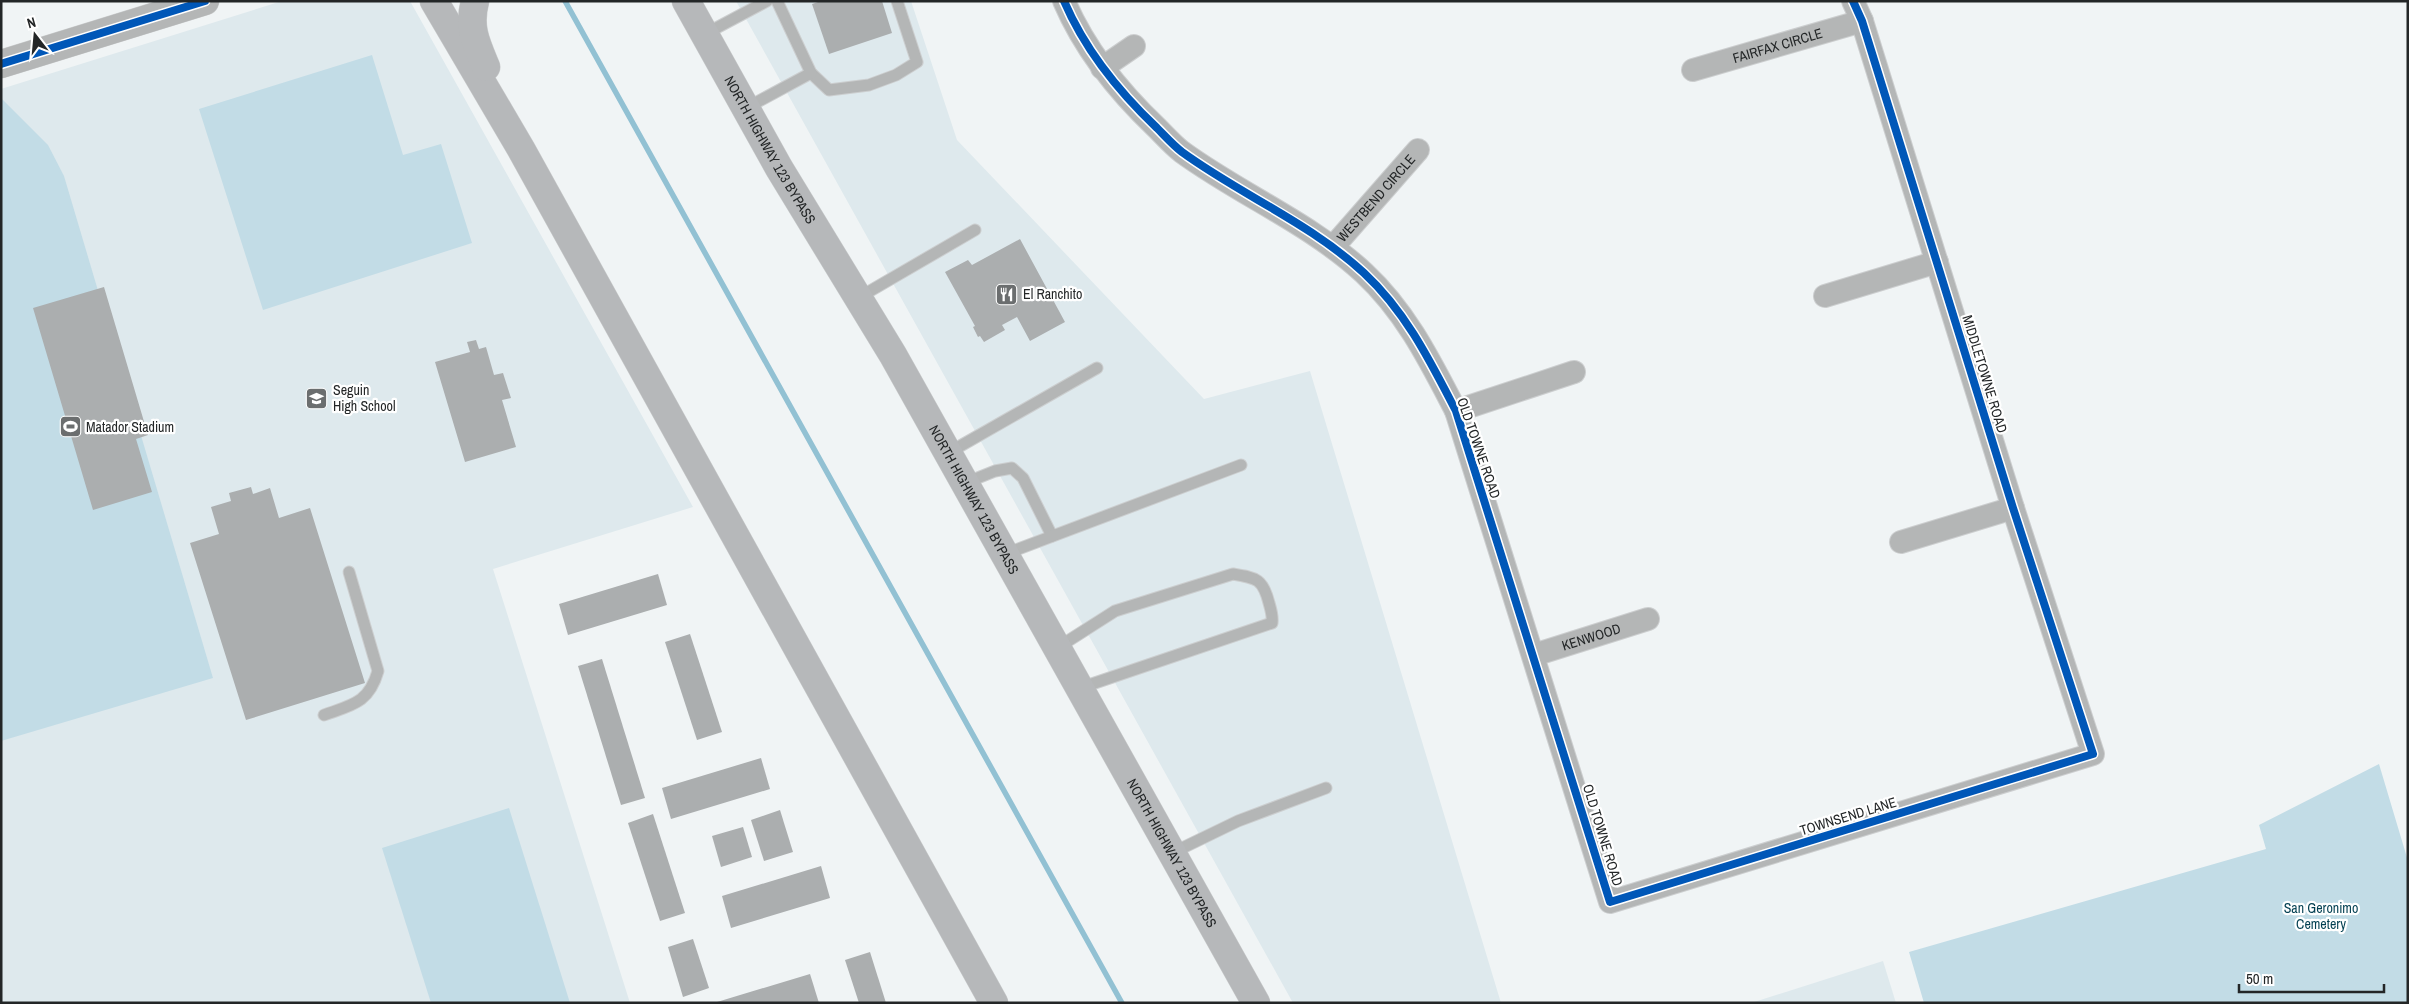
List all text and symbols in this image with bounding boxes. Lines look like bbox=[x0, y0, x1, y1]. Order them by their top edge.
north arrow bbox=[10, 10, 60, 60]
text: N bbox=[25, 13, 38, 32]
street label: FAIRFAX CIRCLE bbox=[1731, 24, 1825, 67]
street label: NORTH HIGHWAY 123 BYPASS bbox=[720, 73, 820, 228]
street label: WESTBEND CIRCLE bbox=[1333, 151, 1419, 246]
restaurant icon: El Ranchito bbox=[995, 282, 1019, 306]
place label: El Ranchito bbox=[1023, 285, 1082, 303]
street label: MIDDLETOWNE ROAD bbox=[1959, 313, 2011, 435]
place label: Seguin High School bbox=[333, 381, 396, 415]
school or university icon: Seguin High School bbox=[305, 386, 329, 410]
street label: OLD TOWNE ROAD bbox=[1453, 395, 1505, 501]
sports icon: Matador Stadium bbox=[58, 415, 82, 439]
place label: Matador Stadium bbox=[86, 418, 174, 436]
street label: NORTH HIGHWAY 123 BYPASS bbox=[925, 422, 1023, 578]
street label: KENWOOD bbox=[1560, 619, 1623, 655]
street label: NORTH HIGHWAY 123 BYPASS bbox=[1123, 775, 1221, 931]
street label: OLD TOWNE ROAD bbox=[1579, 782, 1627, 888]
street label: TOWNSEND LANE bbox=[1798, 793, 1898, 839]
park label: San Geronimo Cemetery bbox=[2284, 899, 2358, 933]
scale bar bbox=[2239, 962, 2384, 994]
text: 50 m bbox=[2246, 968, 2273, 989]

